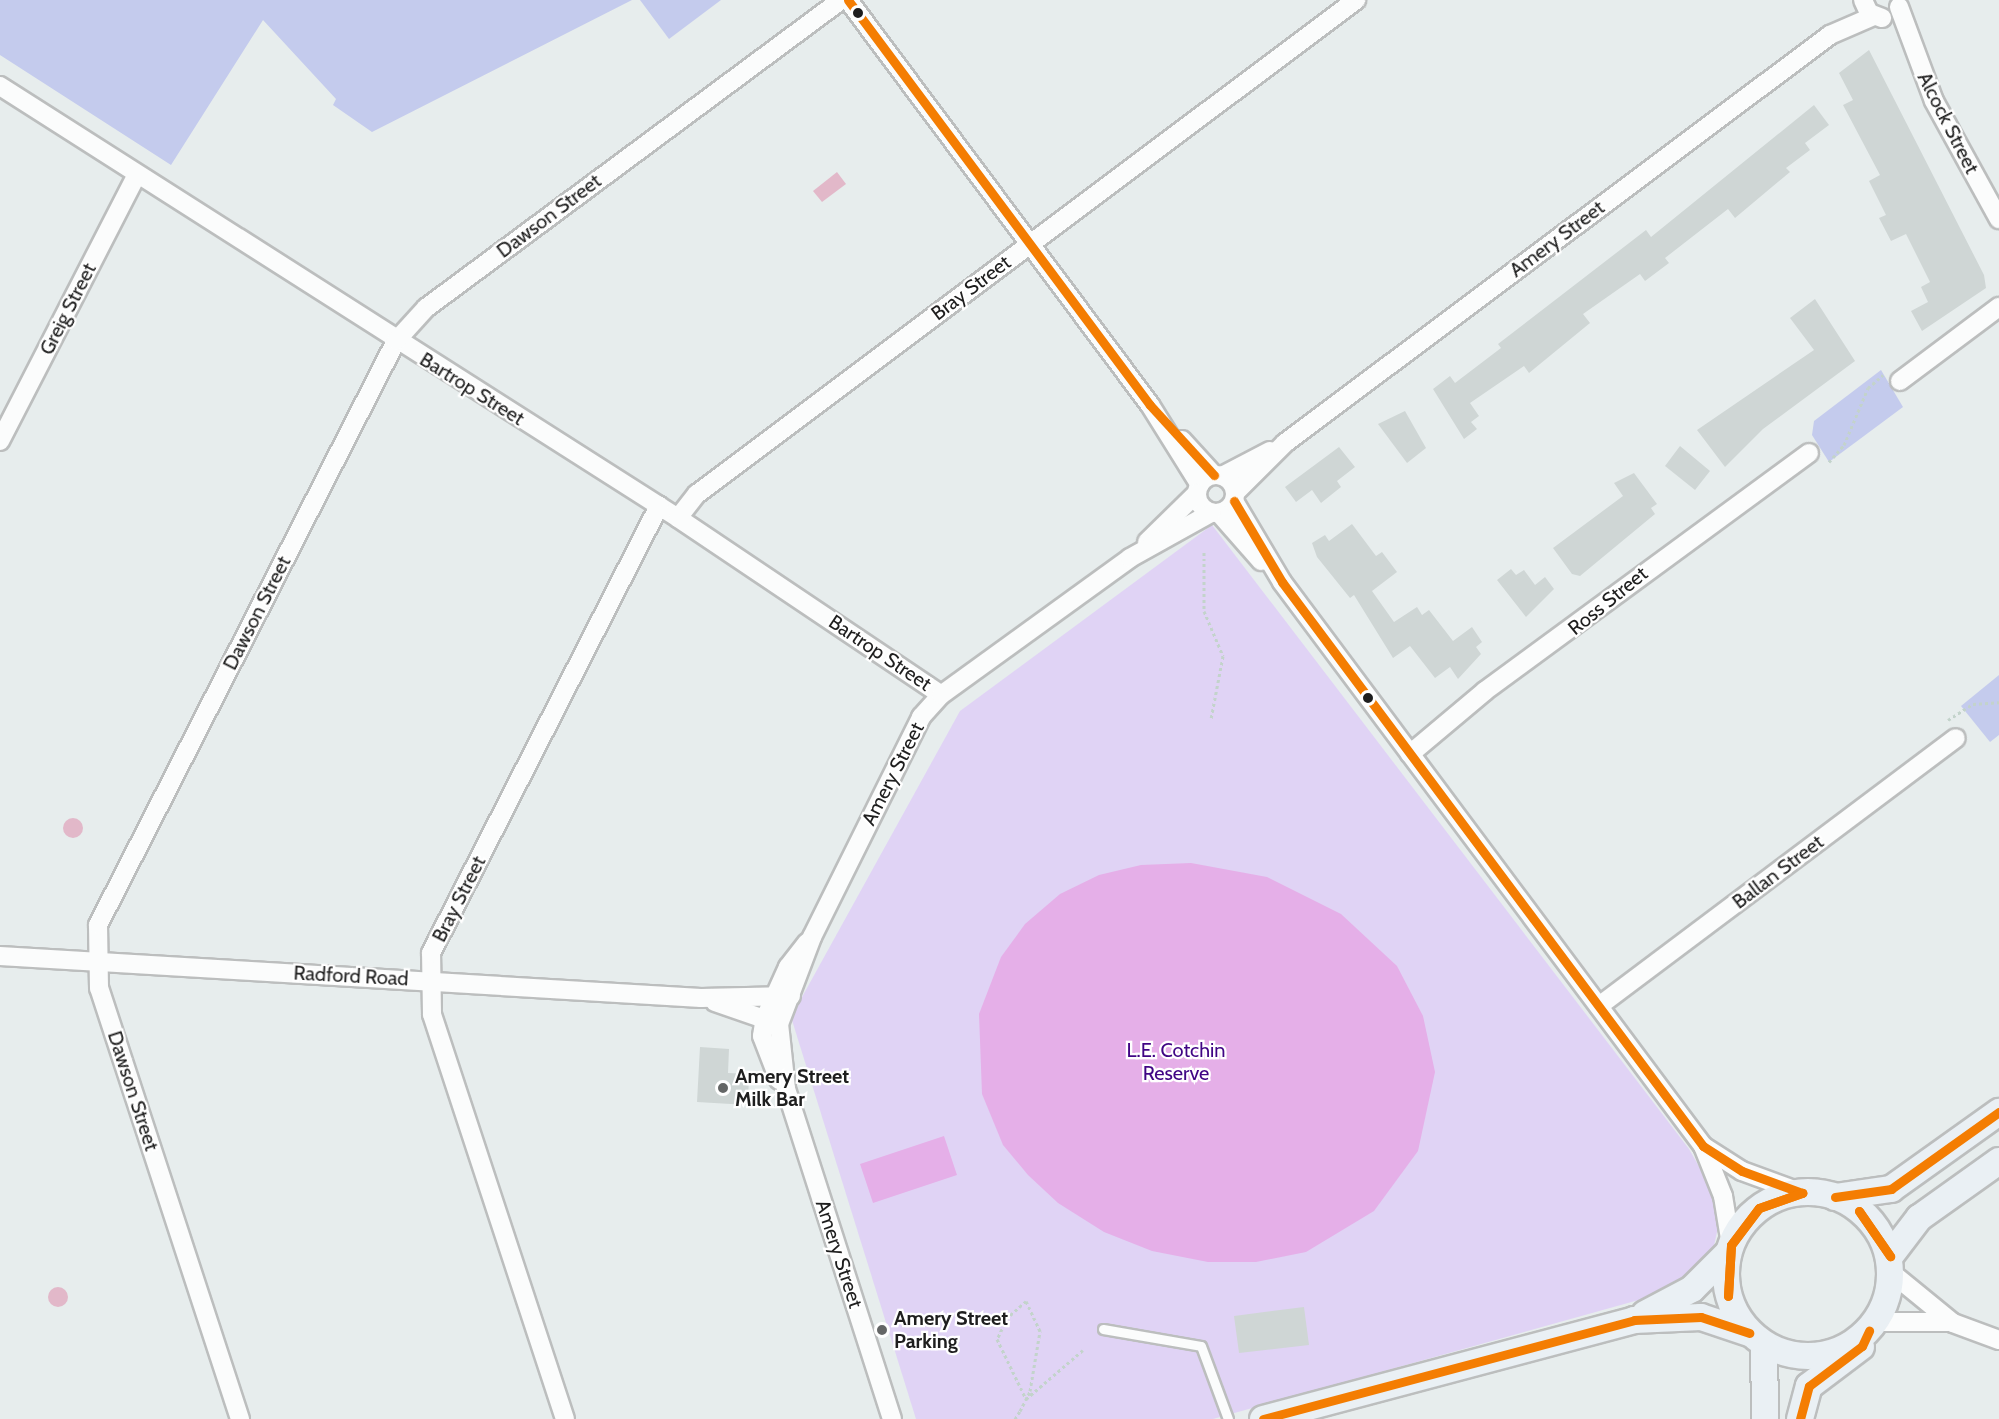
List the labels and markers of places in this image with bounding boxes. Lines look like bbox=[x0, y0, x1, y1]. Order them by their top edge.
unlabelled marker bbox=[852, 7, 864, 19]
unlabelled marker bbox=[1362, 692, 1374, 704]
place label: Amery Street Milk Bar bbox=[735, 1064, 849, 1111]
marker: Amery Street Milk Bar bbox=[716, 1081, 730, 1095]
place label: Amery Street Parking bbox=[894, 1306, 1008, 1353]
marker: Amery Street Parking bbox=[875, 1323, 889, 1337]

